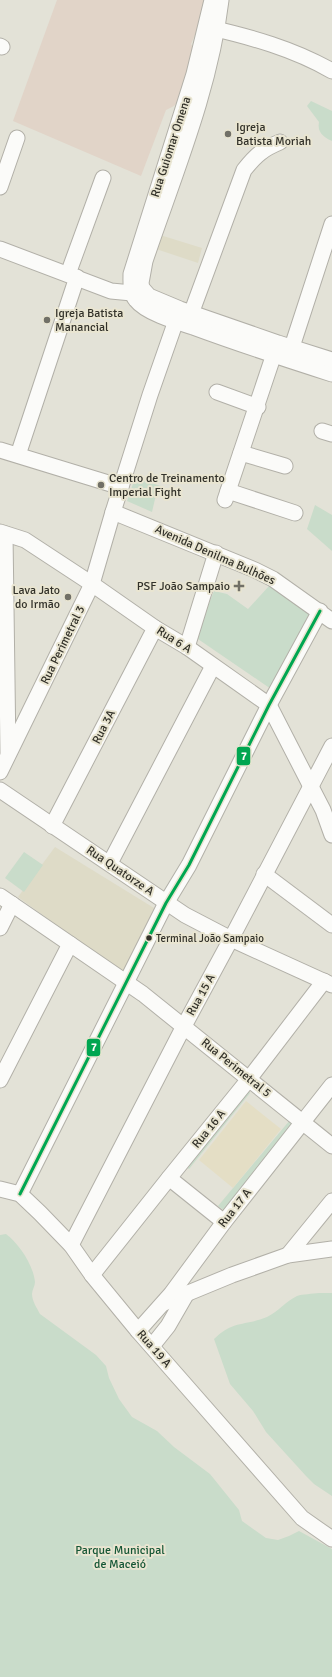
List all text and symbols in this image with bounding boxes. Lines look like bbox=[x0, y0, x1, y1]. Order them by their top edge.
street label: Rua Guiomar Omena bbox=[148, 95, 194, 199]
place label: Igreja Batista Moriah bbox=[236, 120, 311, 149]
marker: Igreja Batista Moriah bbox=[223, 129, 233, 139]
place label: Igreja Batista Manancial bbox=[55, 306, 123, 335]
marker: Igreja Batista Manancial bbox=[42, 315, 52, 325]
place label: Centro de Treinamento Imperial Fight bbox=[109, 471, 225, 500]
marker: Centro de Treinamento Imperial Fight bbox=[96, 480, 106, 490]
street label: Avenida Denilma Bulhões bbox=[153, 522, 277, 588]
place label: PSF João Sampaio bbox=[137, 579, 230, 594]
marker: PSF João Sampaio bbox=[233, 580, 245, 592]
place label: Lava Jato do Irmão bbox=[12, 583, 60, 612]
marker: Lava Jato do Irmão bbox=[63, 592, 73, 602]
street label: Rua Perimetral 3 bbox=[38, 603, 88, 687]
street label: Rua 6 A bbox=[154, 623, 195, 657]
street label: Rua 3A bbox=[89, 707, 119, 746]
line badge: 7 bbox=[236, 746, 251, 766]
text: 7 bbox=[241, 750, 247, 763]
street label: Rua Quatorze A bbox=[83, 843, 157, 900]
place label: Terminal João Sampaio bbox=[156, 932, 264, 945]
marker: Terminal João Sampaio bbox=[144, 933, 154, 943]
street label: Rua 15 A bbox=[183, 971, 219, 1018]
street label: Rua Perimetral 5 bbox=[198, 1035, 274, 1101]
line badge: 7 bbox=[86, 1038, 101, 1057]
text: 7 bbox=[91, 1041, 97, 1054]
street label: Rua 16 A bbox=[189, 1106, 229, 1151]
street label: Rua 17 A bbox=[215, 1185, 255, 1230]
street label: Rua 19 A bbox=[134, 1327, 175, 1371]
park label: Parque Municipal de Maceió bbox=[75, 1543, 165, 1572]

